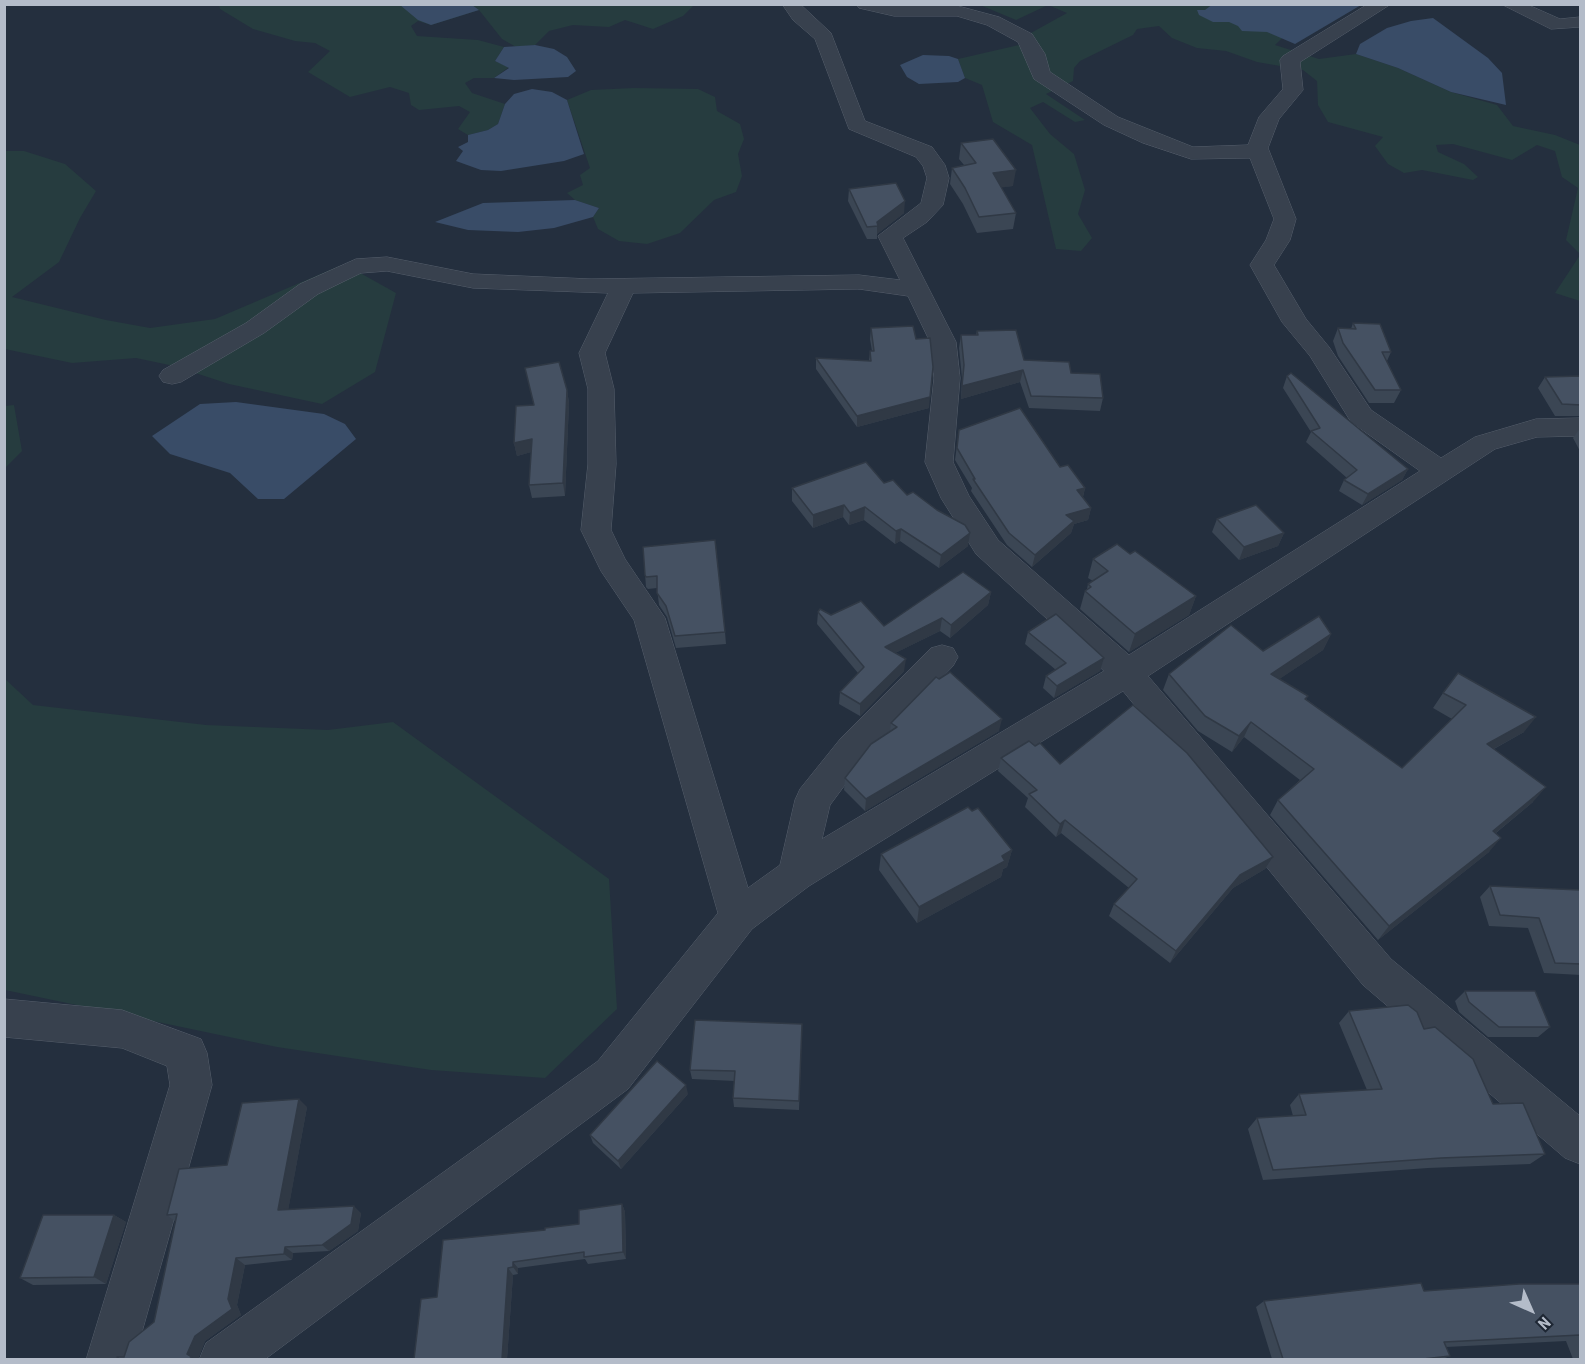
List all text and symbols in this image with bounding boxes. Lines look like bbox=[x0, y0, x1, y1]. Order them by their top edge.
north arrow bbox=[1501, 1280, 1561, 1340]
text: N bbox=[1534, 1313, 1554, 1333]

